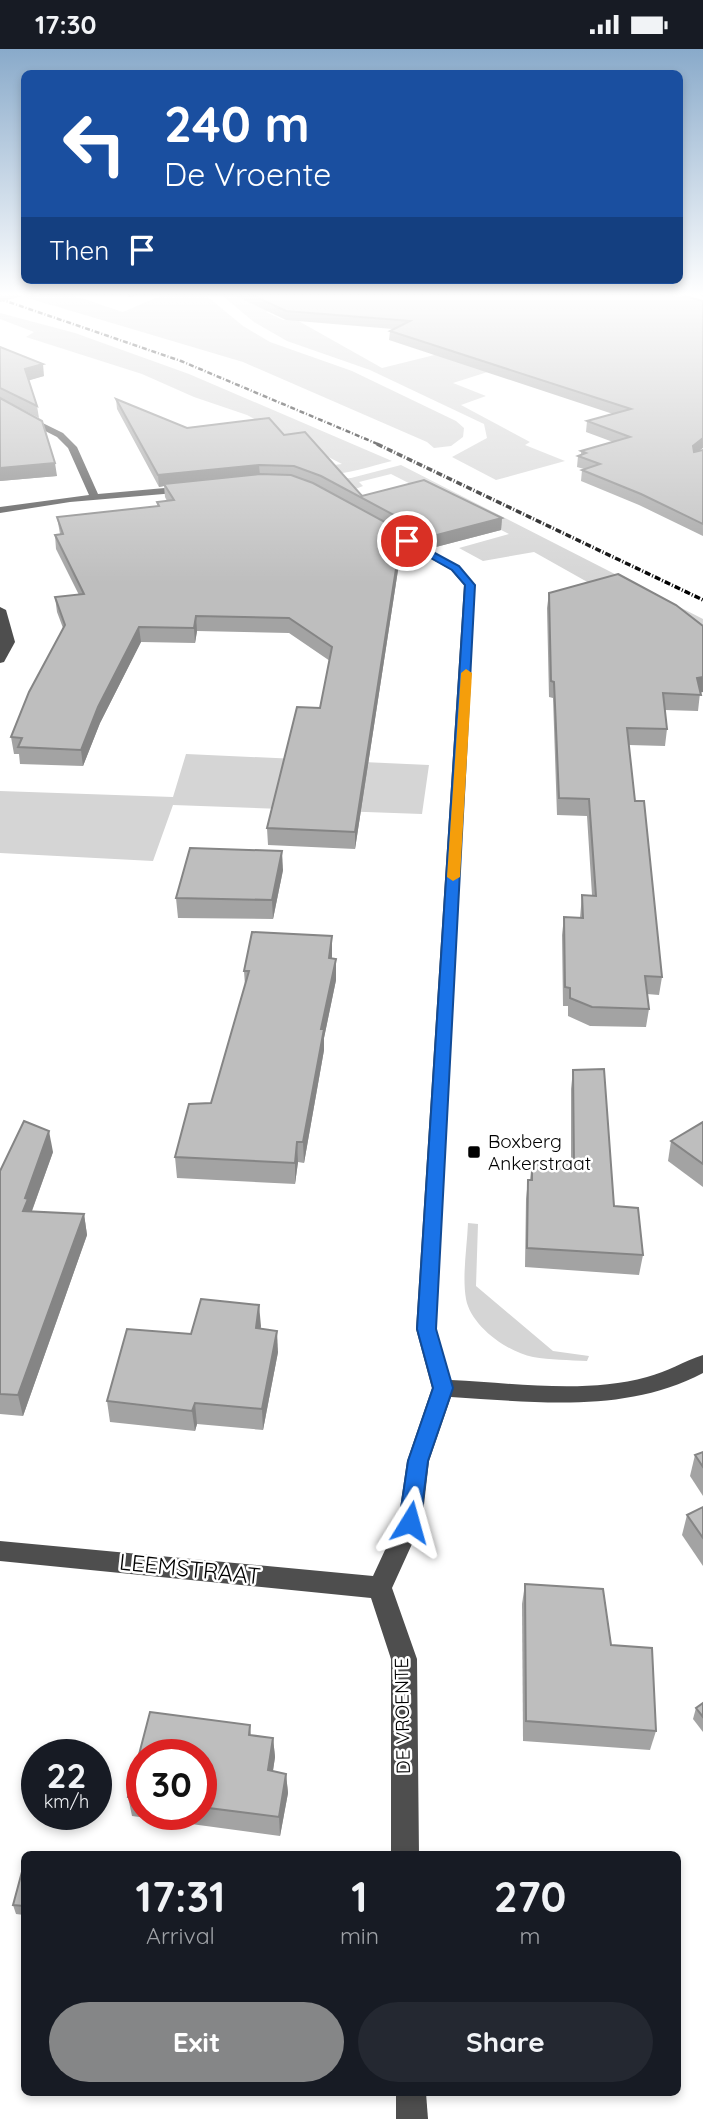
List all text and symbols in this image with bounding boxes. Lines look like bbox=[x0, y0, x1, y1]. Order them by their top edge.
text: 17:30 bbox=[35, 8, 96, 41]
text: 240 m bbox=[164, 93, 310, 154]
icon: left bbox=[49, 98, 140, 189]
text: De Vroente bbox=[164, 154, 331, 194]
icon: arrive bbox=[123, 231, 161, 269]
text: Then bbox=[49, 234, 109, 267]
pin bbox=[377, 511, 437, 571]
icon: arrive bbox=[388, 522, 426, 560]
place label: Boxberg Ankerstraat bbox=[488, 1129, 591, 1175]
marker: Boxberg Ankerstraat bbox=[466, 1144, 482, 1160]
position arrow bbox=[373, 1485, 447, 1559]
street label: LEEMSTRAAT bbox=[118, 1547, 262, 1590]
street label: DE VROENTE bbox=[389, 1658, 415, 1774]
speed limit sign: 30 bbox=[126, 1739, 217, 1830]
text: 22 bbox=[47, 1753, 86, 1797]
text: km/h bbox=[44, 1790, 89, 1813]
text: 17:31 bbox=[136, 1870, 225, 1923]
text: 1 bbox=[351, 1870, 368, 1923]
text: 270 bbox=[494, 1870, 566, 1923]
text: Arrival bbox=[146, 1921, 215, 1950]
text: min bbox=[340, 1921, 379, 1950]
text: m bbox=[520, 1921, 541, 1950]
button: Exit bbox=[49, 2002, 344, 2082]
button: Share bbox=[358, 2002, 653, 2082]

